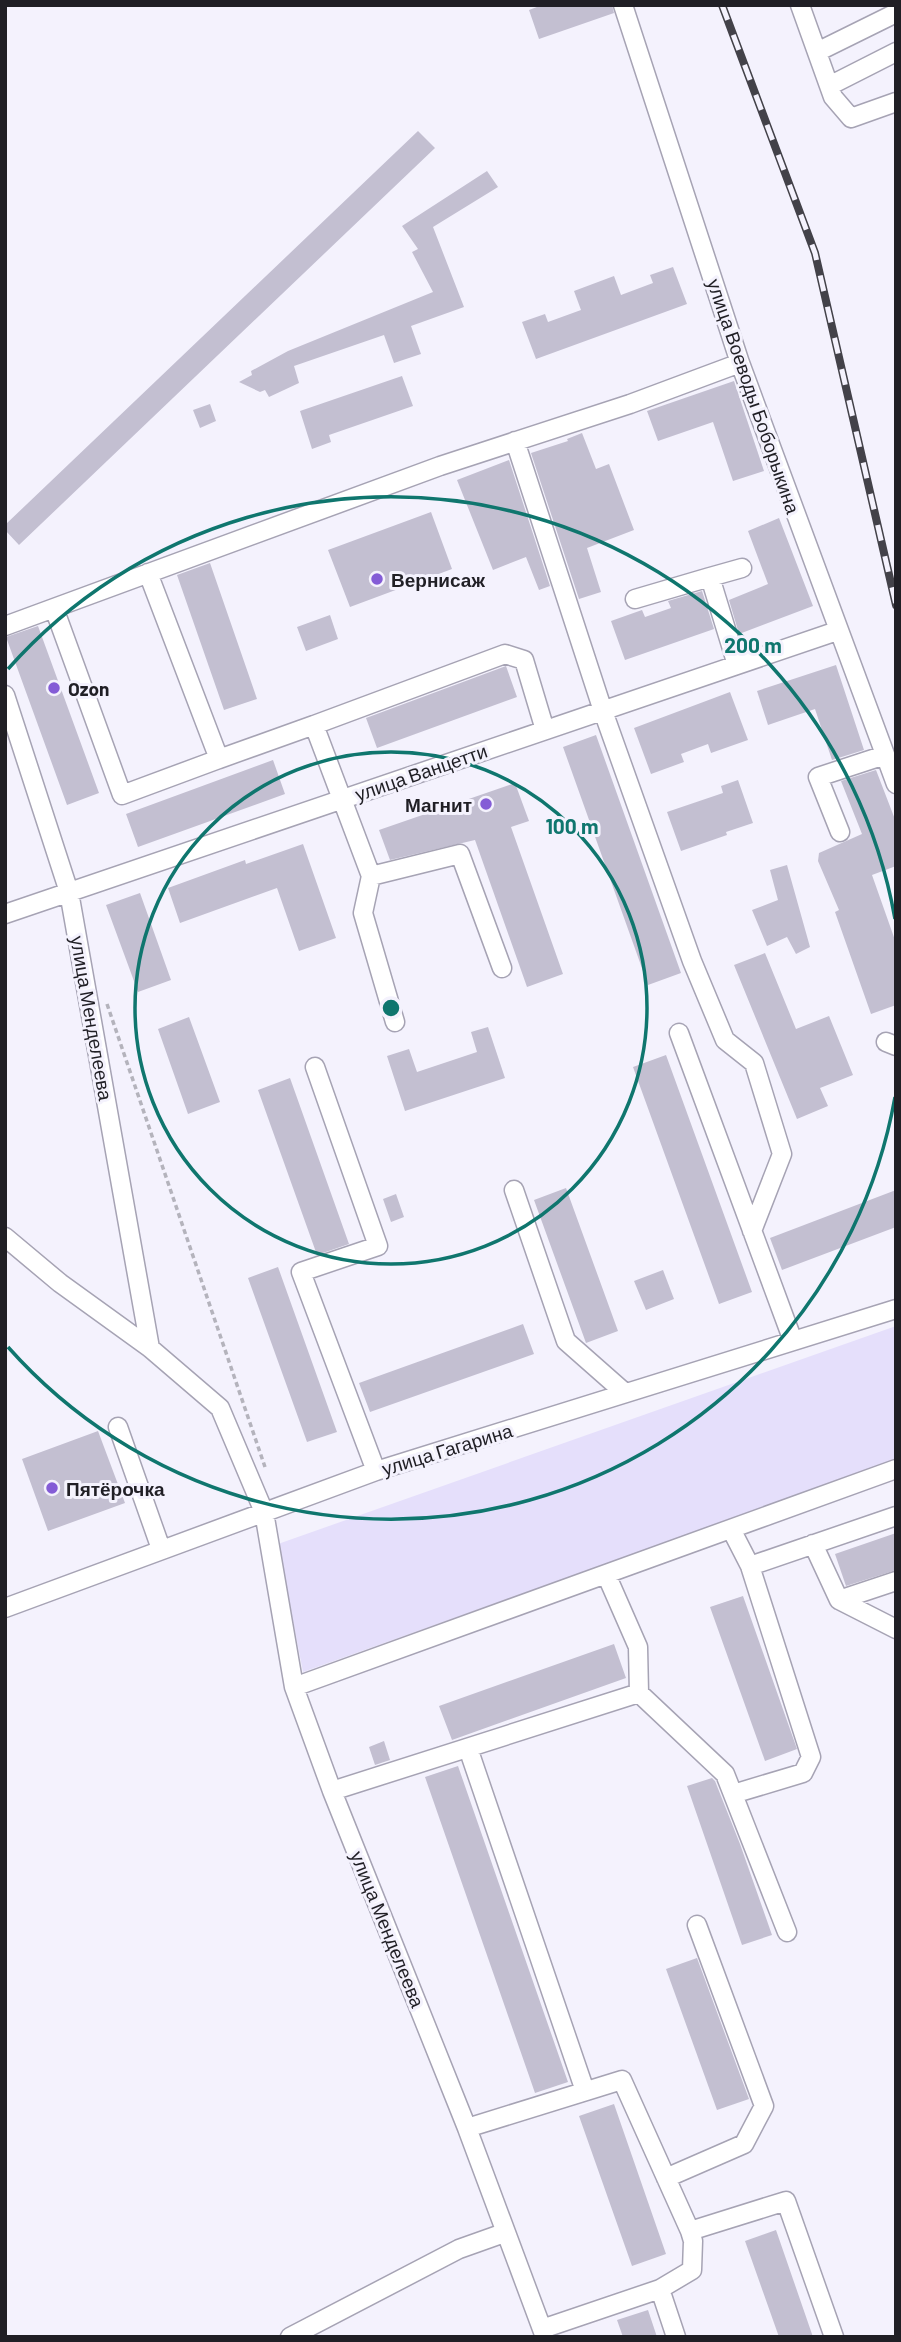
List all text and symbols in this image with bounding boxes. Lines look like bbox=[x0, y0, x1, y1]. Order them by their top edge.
street label: улица Воеводы Боборыкина bbox=[703, 275, 805, 517]
place label: Вернисаж bbox=[391, 568, 485, 591]
marker: Вернисаж bbox=[369, 571, 385, 587]
text: 200 m bbox=[724, 632, 782, 657]
place label: Ozon bbox=[68, 677, 110, 700]
marker: Ozon bbox=[46, 680, 62, 696]
street label: улица Ванцетти bbox=[352, 739, 490, 805]
place label: Магнит bbox=[405, 793, 472, 816]
marker: Магнит bbox=[478, 796, 494, 812]
text: 100 m bbox=[545, 813, 599, 838]
street label: улица Менделеева bbox=[66, 934, 118, 1103]
centre of rings bbox=[379, 996, 403, 1020]
street label: улица Гагарина bbox=[379, 1418, 515, 1480]
place label: Пятёрочка bbox=[66, 1477, 165, 1500]
marker: Пятёрочка bbox=[44, 1480, 60, 1496]
street label: улица Менделеева bbox=[346, 1847, 430, 2011]

